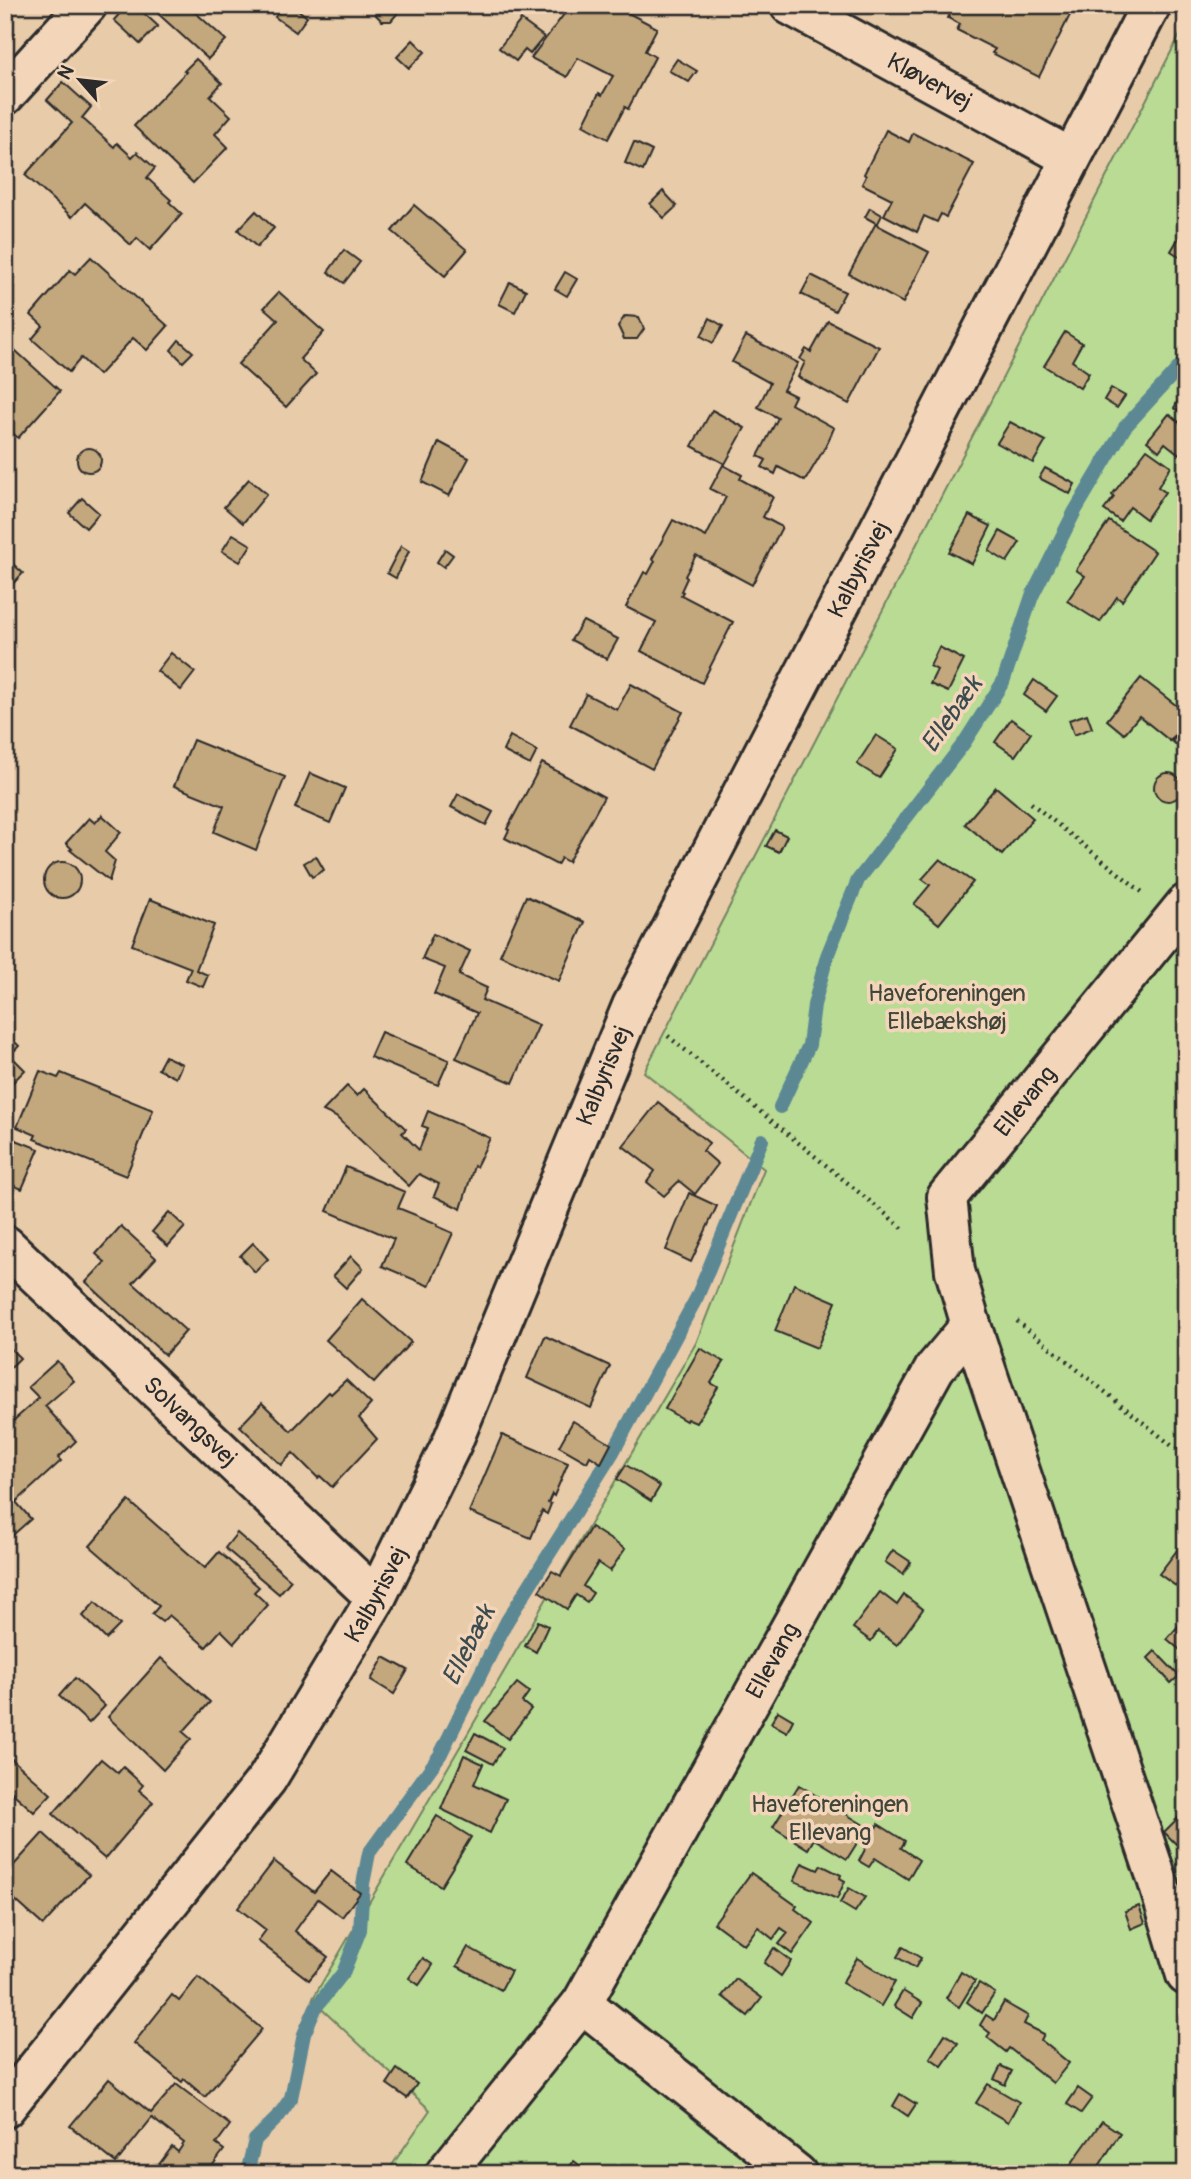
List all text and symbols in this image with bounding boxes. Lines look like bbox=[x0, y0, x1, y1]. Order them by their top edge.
north arrow bbox=[46, 46, 116, 116]
street label: Kløvervej bbox=[882, 47, 977, 116]
text: N bbox=[52, 61, 80, 84]
street label: Kalbyrisvej bbox=[822, 516, 896, 623]
water label: Ellebæk bbox=[914, 668, 991, 759]
park label: Haveforeningen Ellebækshøj bbox=[868, 979, 1026, 1036]
street label: Kalbyrisvej bbox=[570, 1021, 637, 1130]
street label: Ellevang bbox=[988, 1060, 1063, 1143]
street label: Solvangsvej bbox=[137, 1370, 243, 1473]
street label: Kalbyrisvej bbox=[338, 1542, 414, 1648]
water label: Ellebæk bbox=[435, 1598, 504, 1691]
street label: Ellevang bbox=[740, 1618, 806, 1704]
park label: Haveforeningen Ellevang bbox=[751, 1790, 909, 1847]

